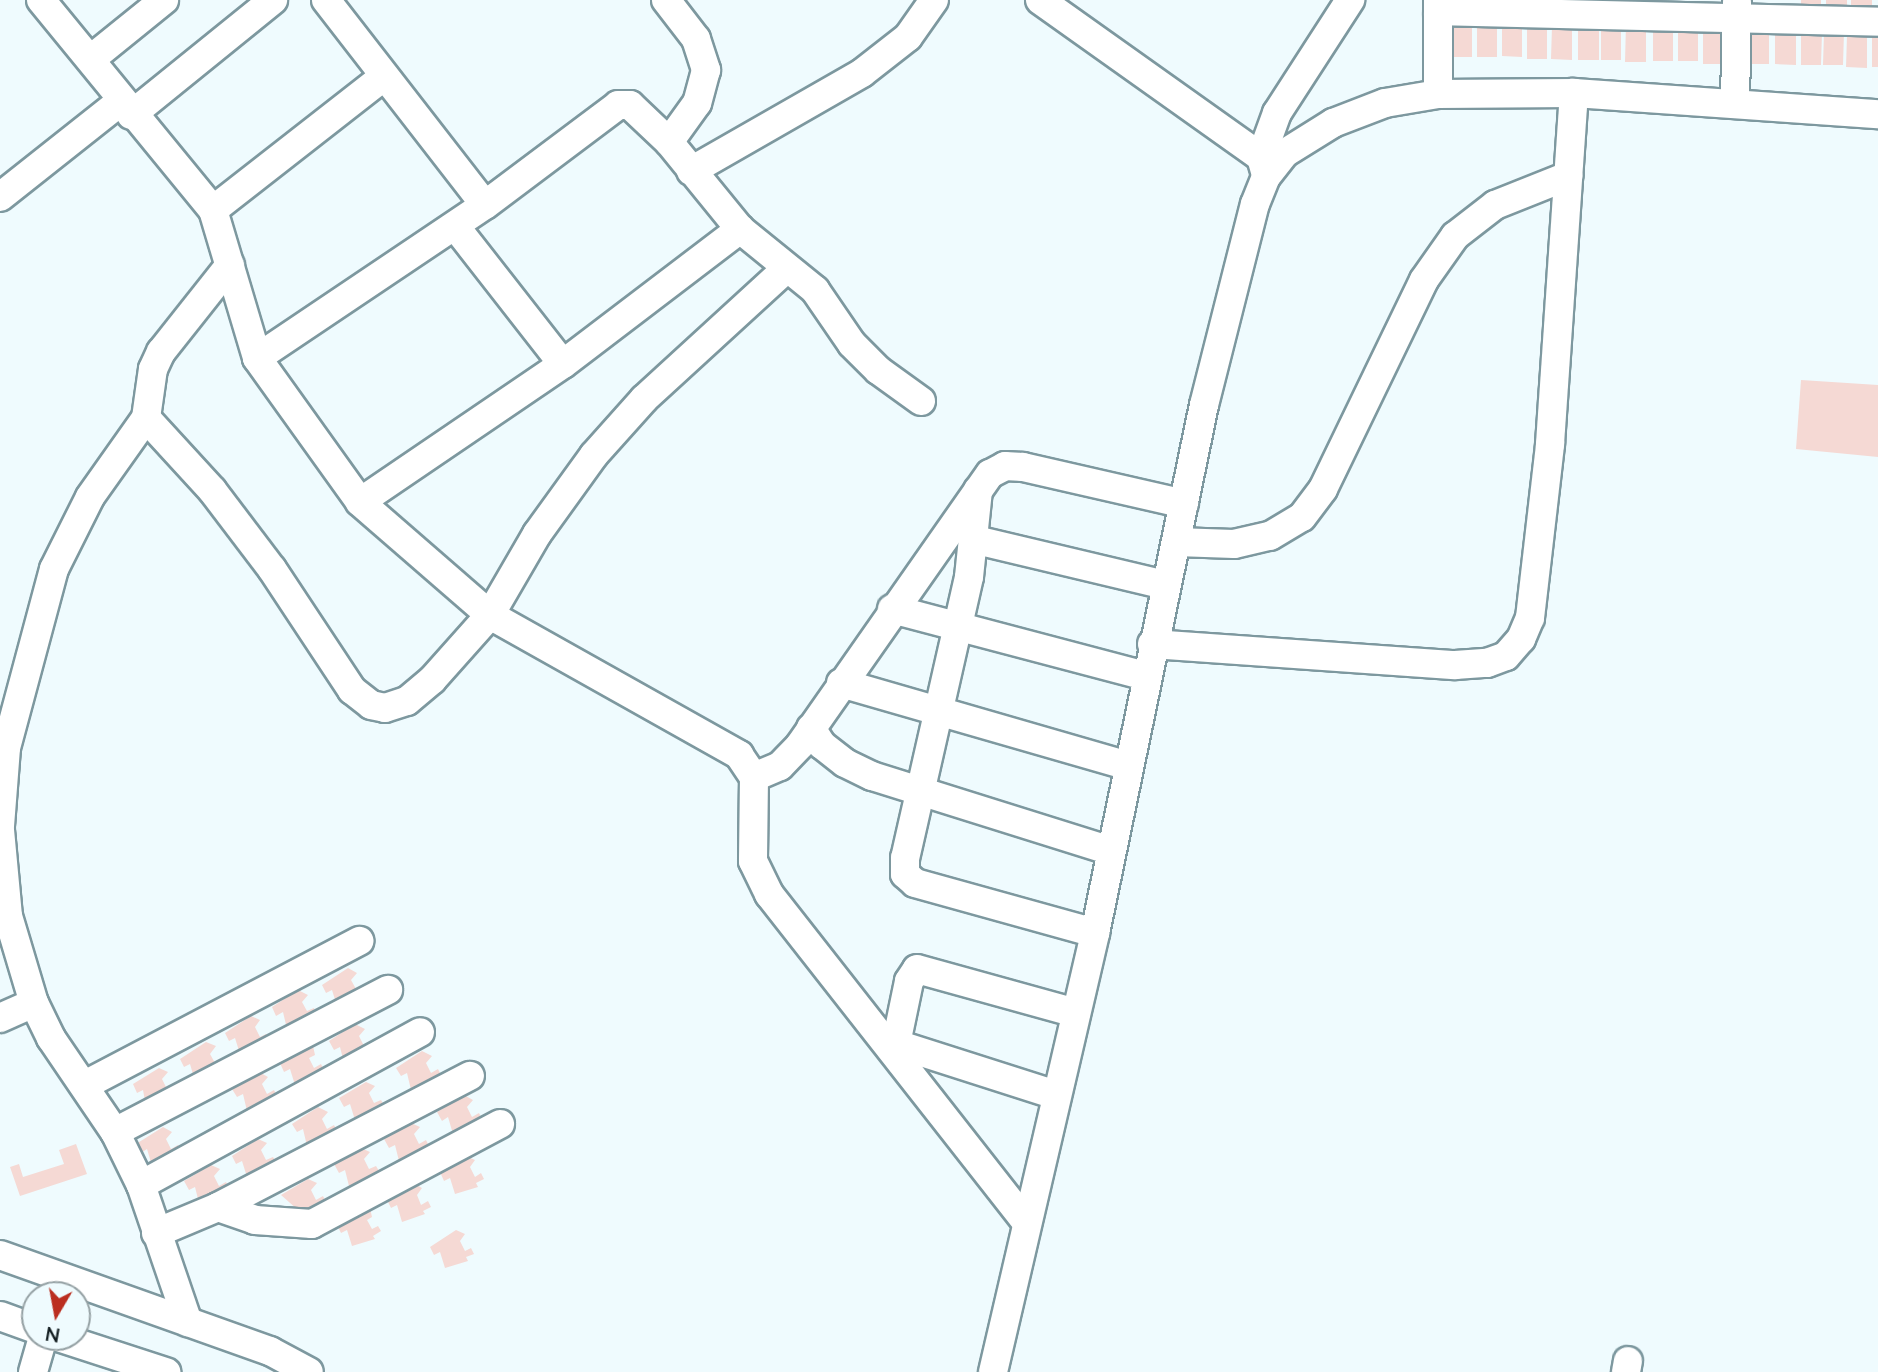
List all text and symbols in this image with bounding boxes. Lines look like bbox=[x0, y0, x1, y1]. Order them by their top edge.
north arrow bbox=[21, 1281, 91, 1351]
text: N bbox=[43, 1323, 62, 1348]

